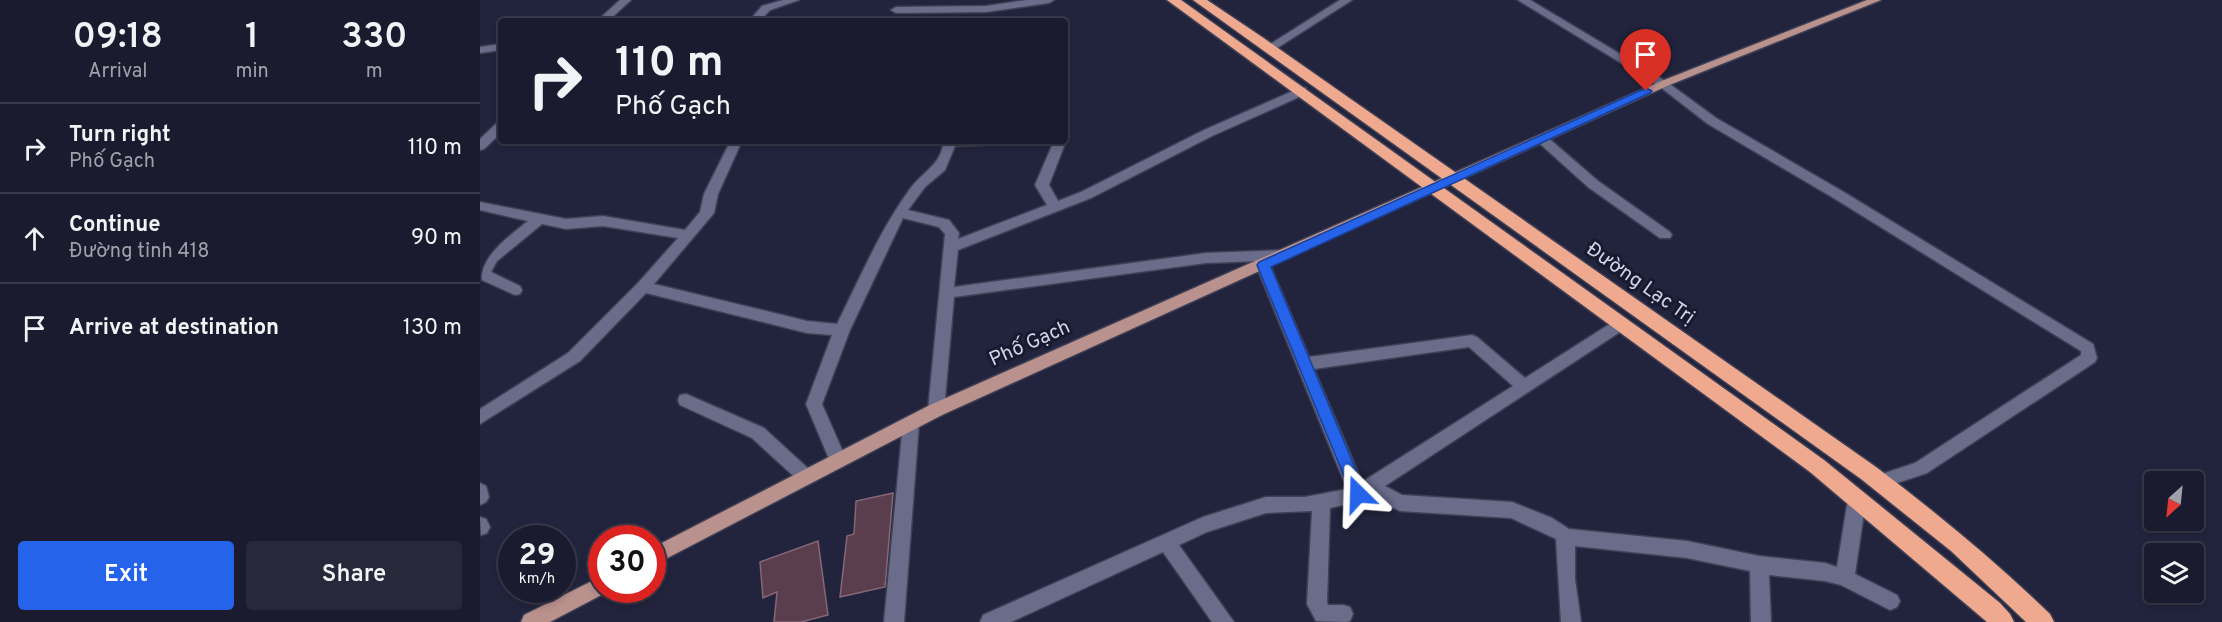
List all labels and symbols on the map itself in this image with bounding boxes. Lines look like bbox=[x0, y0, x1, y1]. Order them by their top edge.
pin bbox=[1620, 29, 1671, 91]
street label: Đường Lạc Trị bbox=[1581, 237, 1699, 331]
street label: Phố Gạch bbox=[985, 314, 1075, 373]
position arrow bbox=[1326, 462, 1390, 526]
north arrow bbox=[2144, 471, 2204, 531]
speed limit sign: 30 bbox=[588, 525, 666, 603]

